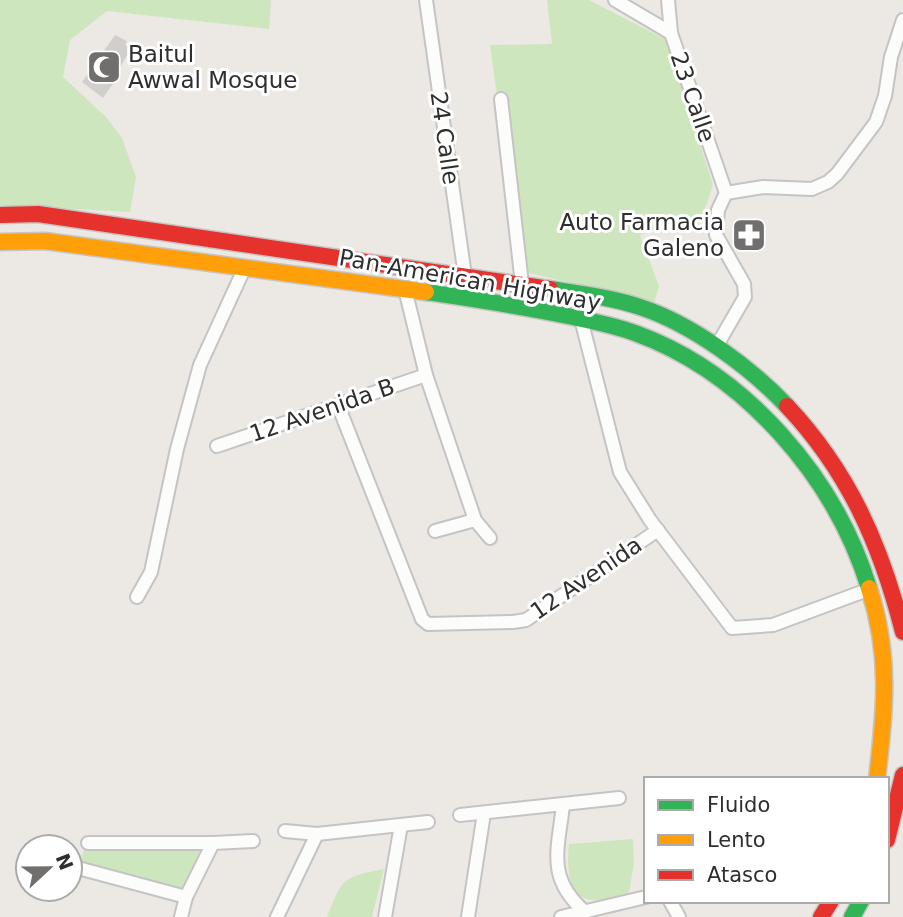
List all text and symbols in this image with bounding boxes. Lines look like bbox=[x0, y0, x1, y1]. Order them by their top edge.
place label: Baitul Awwal Mosque bbox=[128, 41, 297, 93]
mosque icon: Baitul Awwal Mosque bbox=[85, 48, 123, 86]
street label: 23 Calle bbox=[665, 48, 721, 146]
street label: 24 Calle bbox=[426, 90, 464, 186]
place label: Auto Farmacia Galeno bbox=[559, 209, 724, 261]
pharmacy icon: Auto Farmacia Galeno bbox=[730, 216, 768, 254]
street label: Pan-American Highway bbox=[337, 244, 603, 316]
street label: 12 Avenida B bbox=[246, 373, 398, 447]
street label: 12 Avenida bbox=[526, 531, 646, 625]
legend bbox=[644, 777, 889, 903]
text: Fluido bbox=[707, 793, 770, 817]
text: Lento bbox=[707, 828, 766, 852]
north arrow bbox=[14, 833, 84, 903]
text: N bbox=[52, 850, 78, 873]
text: Atasco bbox=[707, 863, 777, 887]

